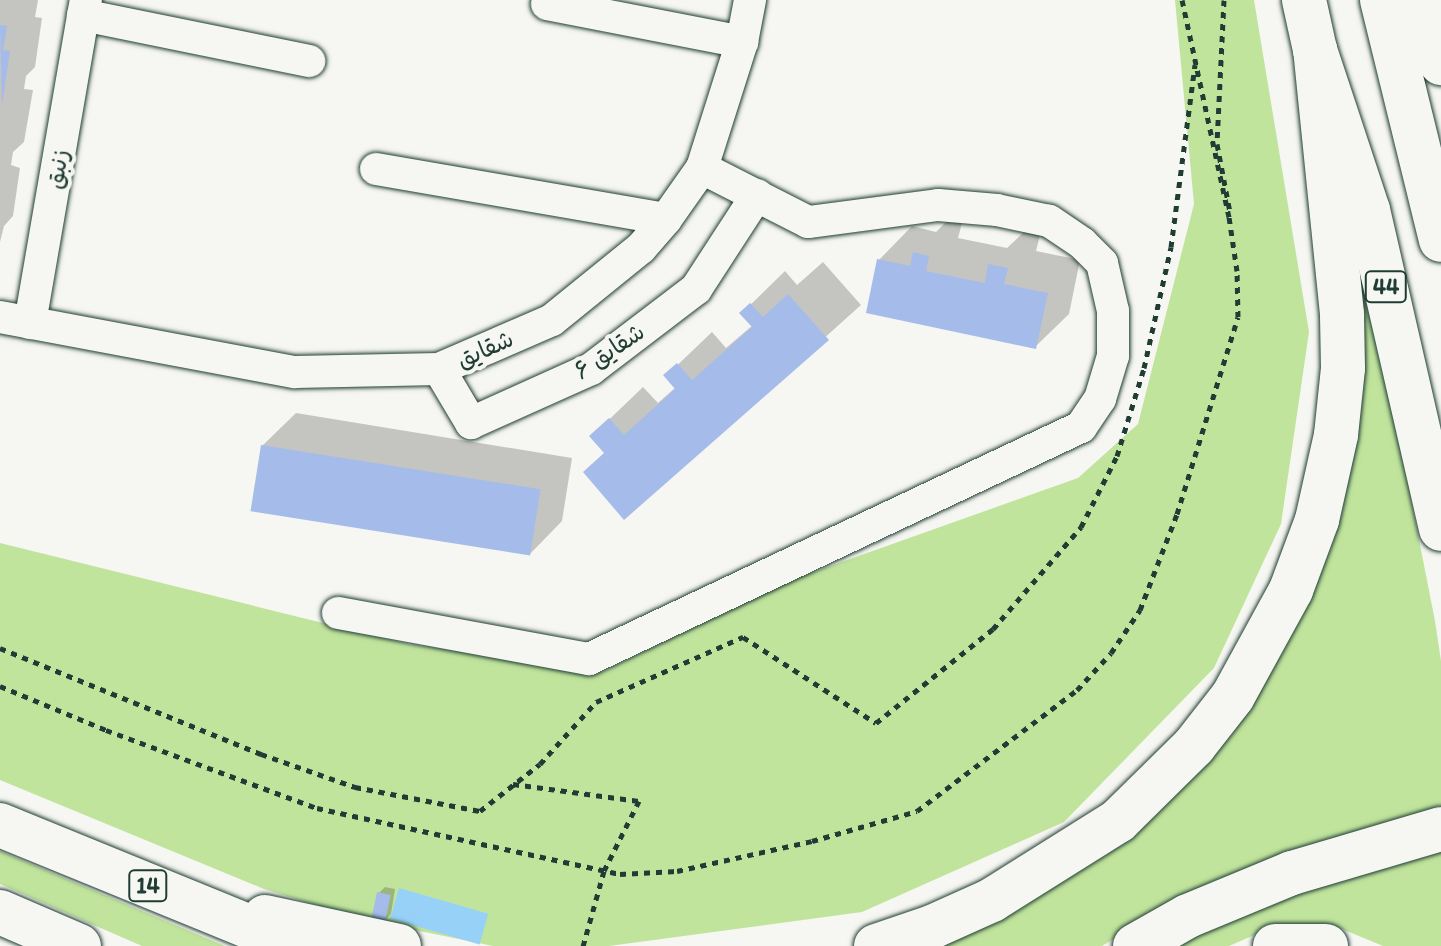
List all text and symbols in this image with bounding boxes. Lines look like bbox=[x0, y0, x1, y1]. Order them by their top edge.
street label: زنبق bbox=[39, 147, 75, 191]
road number: 44 bbox=[1364, 269, 1408, 305]
street label: شقایق ۶ bbox=[568, 317, 650, 385]
street label: شقایق bbox=[452, 324, 518, 374]
road number: 14 bbox=[128, 868, 168, 904]

